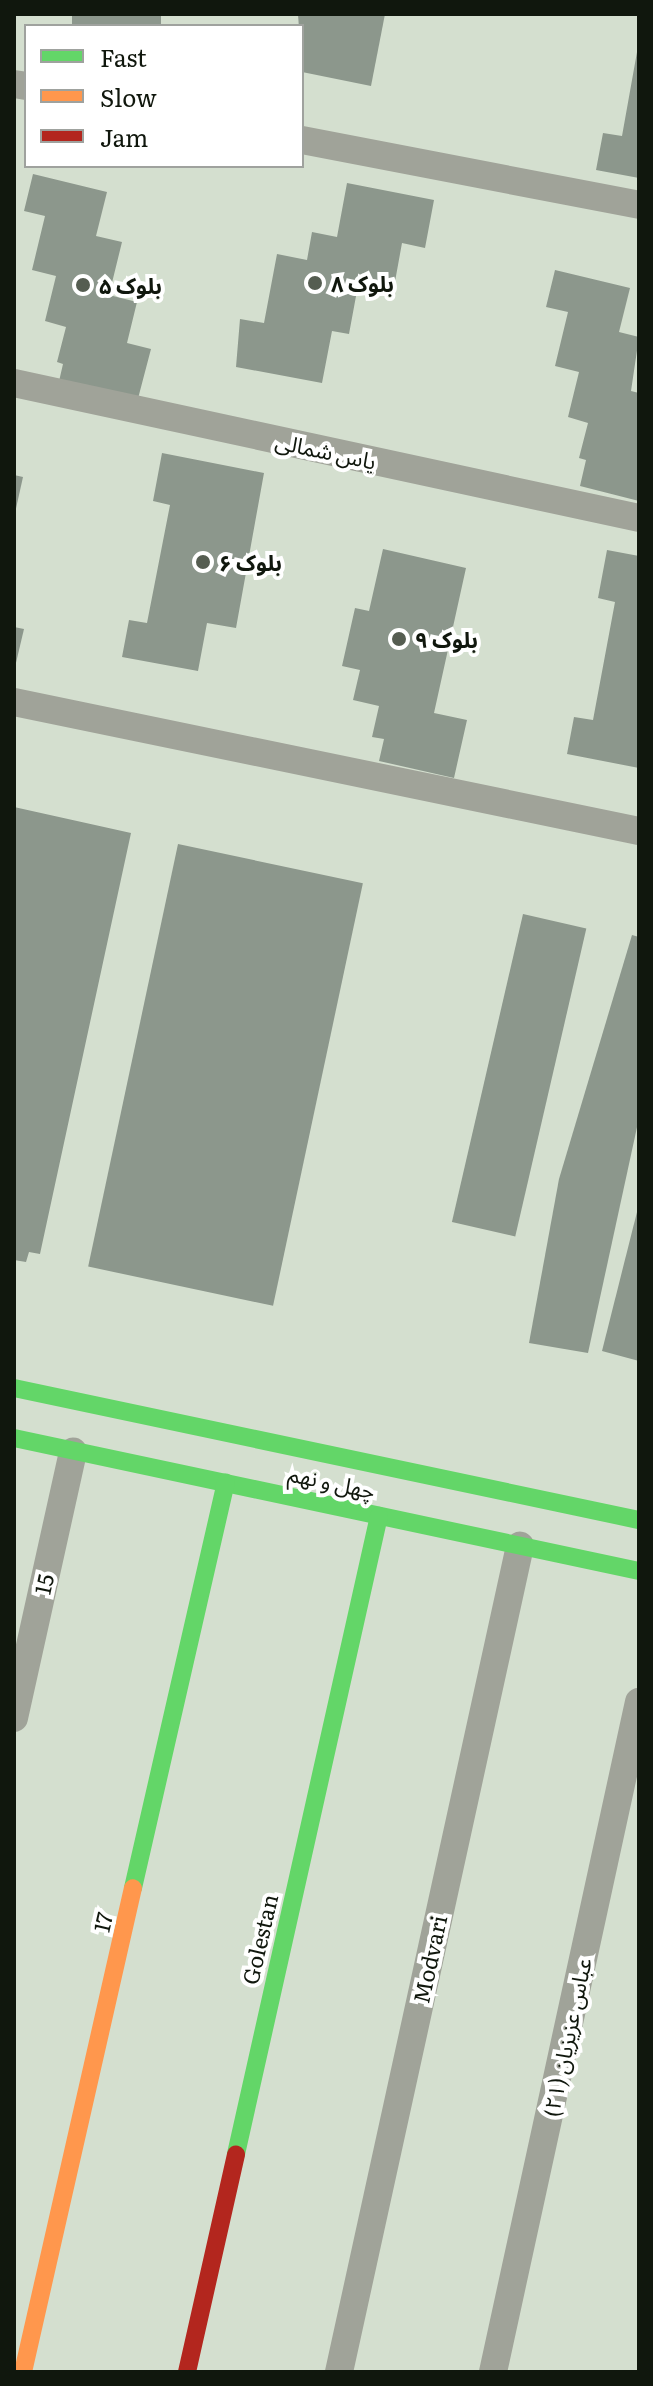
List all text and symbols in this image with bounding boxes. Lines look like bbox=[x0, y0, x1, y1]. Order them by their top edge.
legend bbox=[24, 24, 304, 168]
text: Fast bbox=[100, 39, 147, 74]
text: Slow bbox=[100, 79, 157, 114]
text: Jam bbox=[100, 119, 148, 154]
place label: بلوک ۸ bbox=[331, 270, 394, 296]
place label: بلوک ۵ bbox=[99, 272, 162, 298]
marker: بلوک ۸ bbox=[306, 274, 324, 292]
marker: بلوک ۵ bbox=[74, 276, 92, 294]
street label: یاس شمالی bbox=[273, 426, 379, 474]
place label: بلوک ۶ bbox=[219, 549, 282, 575]
marker: بلوک ۶ bbox=[194, 553, 212, 571]
place label: بلوک ۹ bbox=[415, 626, 478, 652]
marker: بلوک ۹ bbox=[390, 630, 408, 648]
street label: چهل و نهم bbox=[286, 1459, 378, 1503]
street label: 15 bbox=[28, 1571, 58, 1597]
street label: Golestan bbox=[236, 1891, 282, 1987]
street label: 17 bbox=[87, 1910, 117, 1934]
street label: Modvari bbox=[407, 1913, 451, 2005]
street label: عباس عزیزیان (۲۱) bbox=[536, 1955, 596, 2119]

